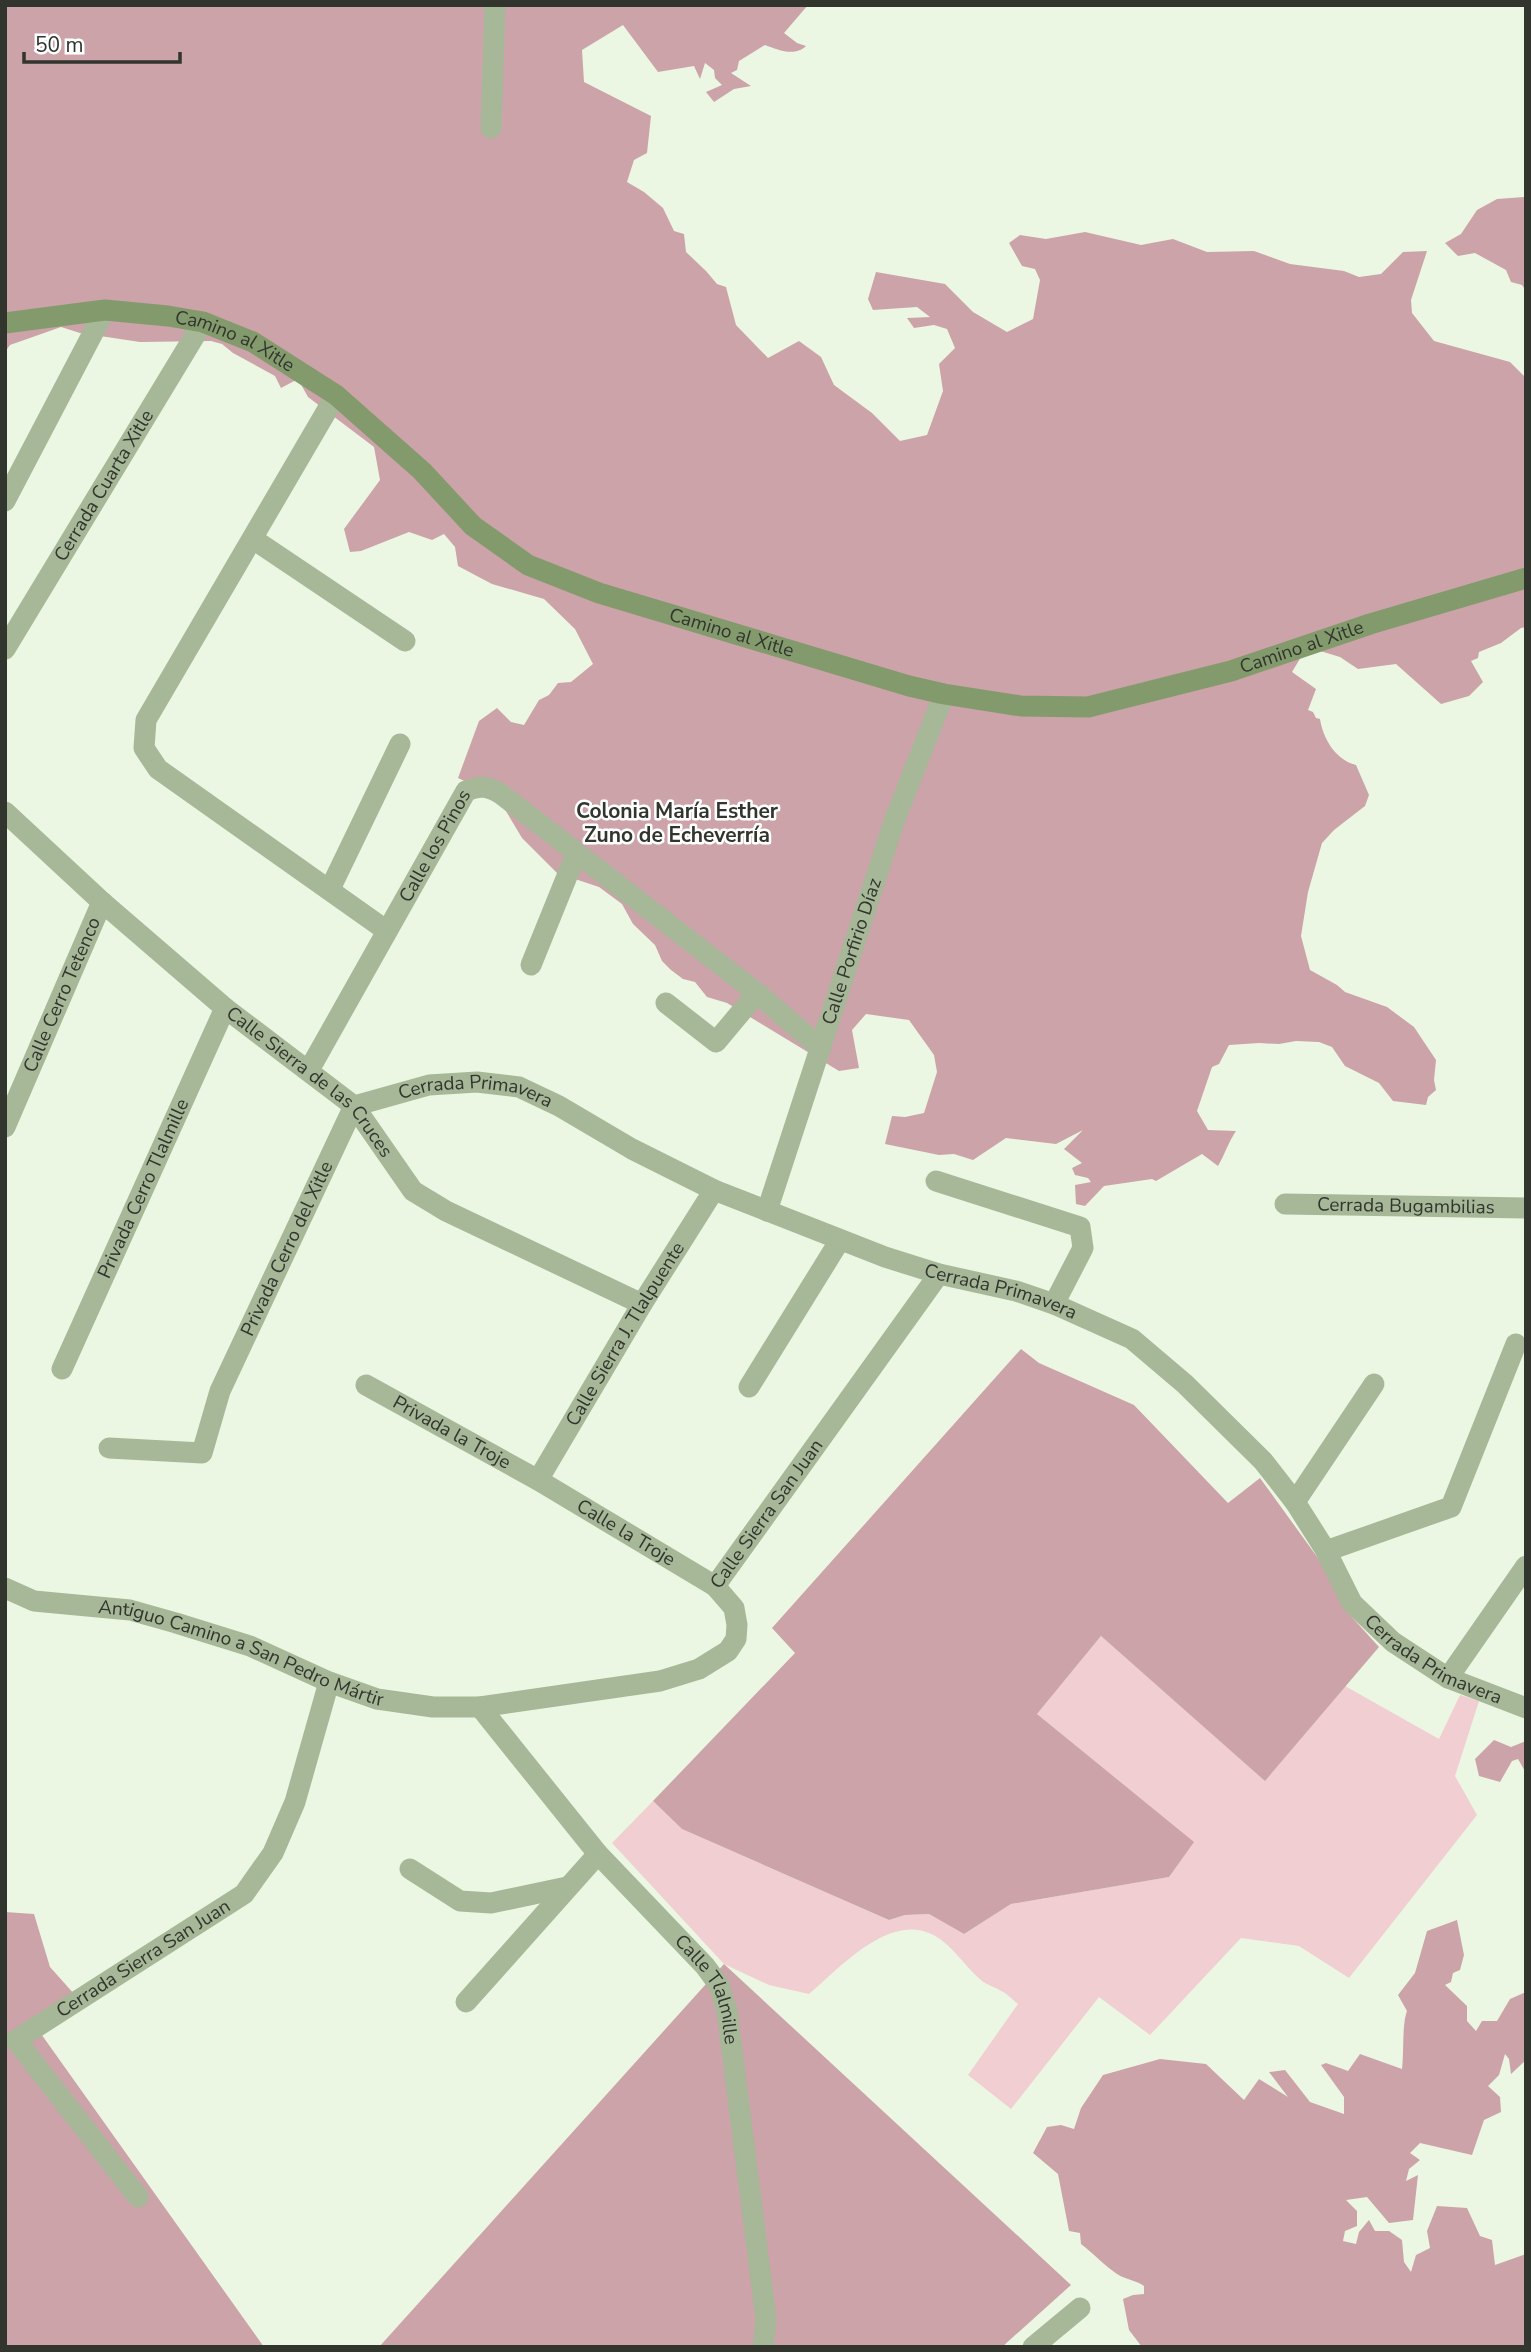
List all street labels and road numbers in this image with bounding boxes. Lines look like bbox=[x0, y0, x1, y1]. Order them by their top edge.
street label: Camino al Xitle bbox=[173, 304, 300, 378]
street label: Cerrada Cuarta Xitle bbox=[48, 405, 160, 566]
street label: Camino al Xitle bbox=[666, 602, 797, 664]
street label: Camino al Xitle bbox=[1236, 614, 1367, 680]
street label: Calle los Pinos bbox=[393, 785, 477, 907]
street label: Calle Porfirio Díaz bbox=[816, 875, 888, 1028]
street label: Calle Cerro Tetenco bbox=[17, 913, 107, 1076]
street label: Calle Sierra de las Cruces bbox=[221, 1000, 399, 1163]
street label: Cerrada Primavera bbox=[395, 1069, 557, 1114]
street label: Privada Cerro Tlalmille bbox=[92, 1094, 195, 1283]
street label: Privada Cerro del Xitle bbox=[235, 1157, 339, 1341]
street label: Cerrada Bugambilias bbox=[1317, 1192, 1495, 1220]
street label: Calle Sierra J. Tlalpuente bbox=[560, 1237, 691, 1431]
street label: Cerrada Primavera bbox=[921, 1257, 1081, 1326]
street label: Privada la Troje bbox=[388, 1389, 516, 1475]
street label: Calle Sierra San Juan bbox=[704, 1434, 829, 1594]
street label: Calle la Troje bbox=[572, 1493, 680, 1572]
street label: Antiguo Camino a San Pedro Mártir bbox=[97, 1594, 385, 1713]
street label: Cerrada Primavera bbox=[1359, 1608, 1506, 1711]
street label: Cerrada Sierra San Juan bbox=[51, 1893, 235, 2024]
street label: Calle Tlalmille bbox=[669, 1929, 744, 2046]

